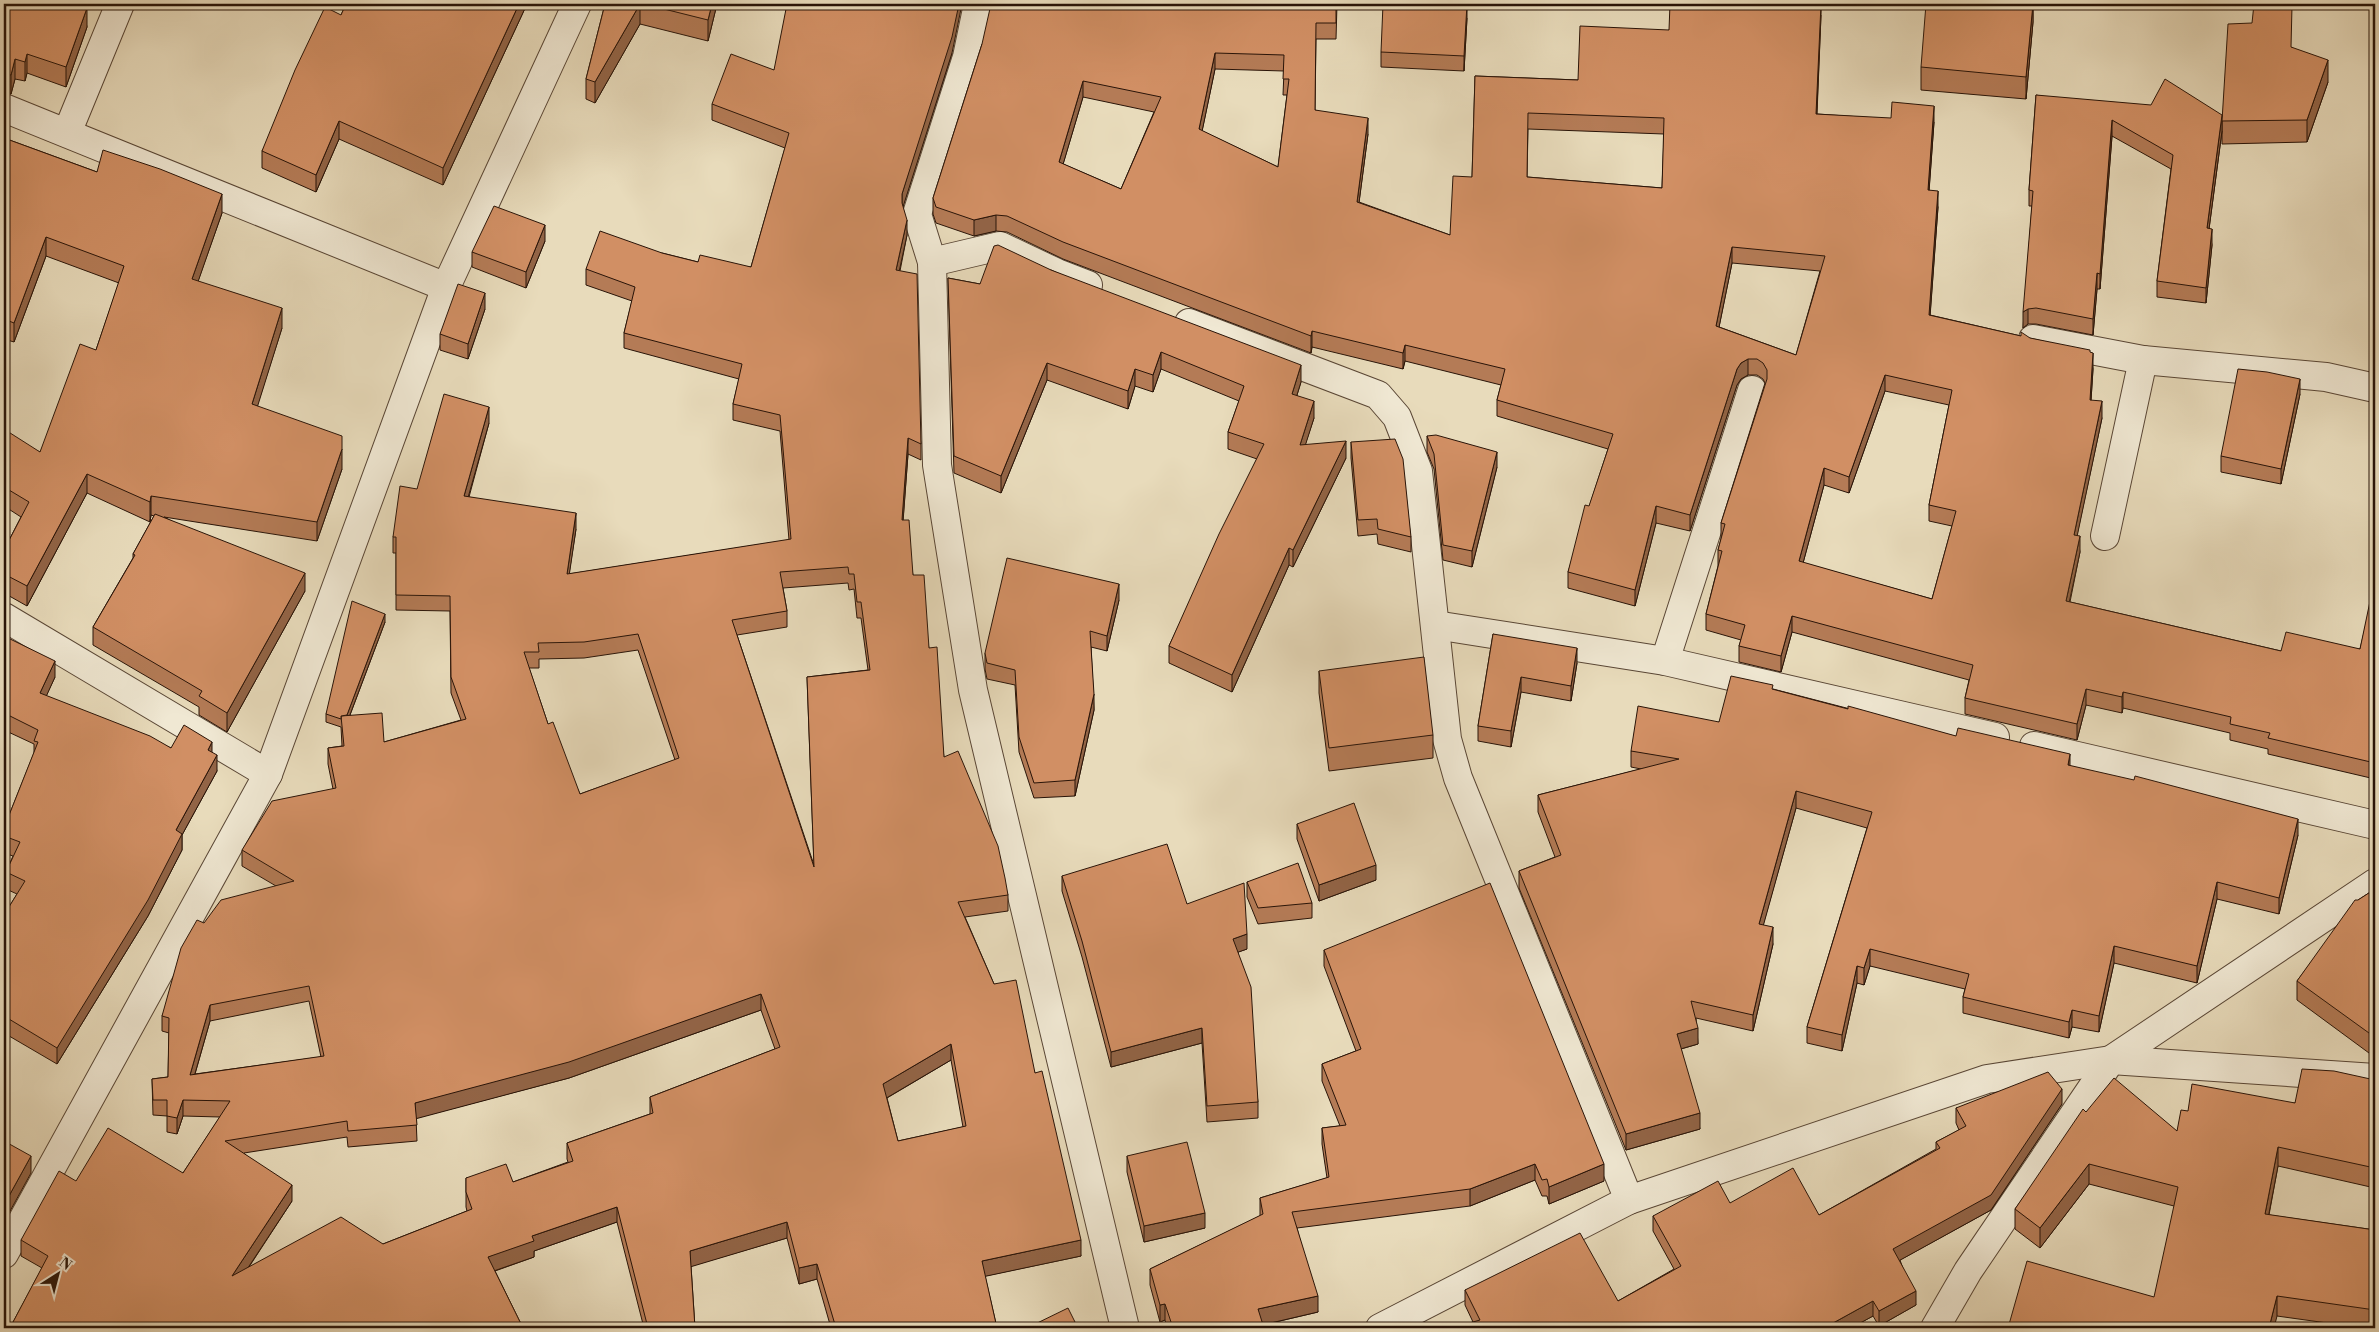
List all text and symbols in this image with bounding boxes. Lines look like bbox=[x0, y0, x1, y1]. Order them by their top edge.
north arrow bbox=[32, 1250, 82, 1300]
text: N bbox=[55, 1254, 75, 1275]

